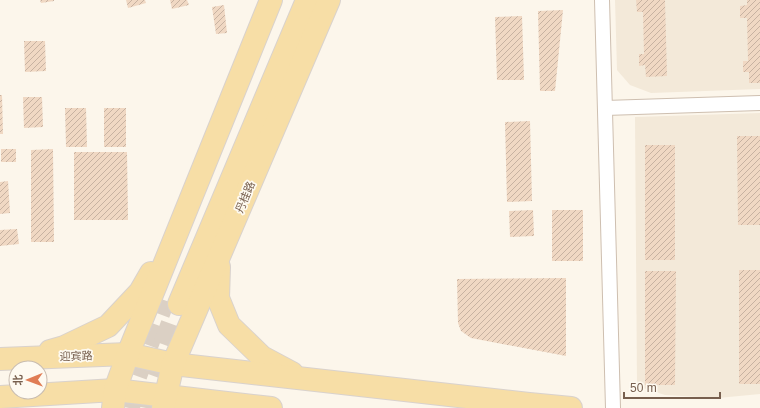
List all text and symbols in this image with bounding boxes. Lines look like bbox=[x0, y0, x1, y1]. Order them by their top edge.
street label: 丹桂路 bbox=[233, 179, 257, 215]
street label: 迎宾路 bbox=[59, 349, 93, 363]
north arrow bbox=[8, 360, 48, 400]
scale bar bbox=[624, 374, 720, 400]
text: 北 bbox=[12, 375, 24, 386]
text: 50 m bbox=[630, 381, 657, 395]

